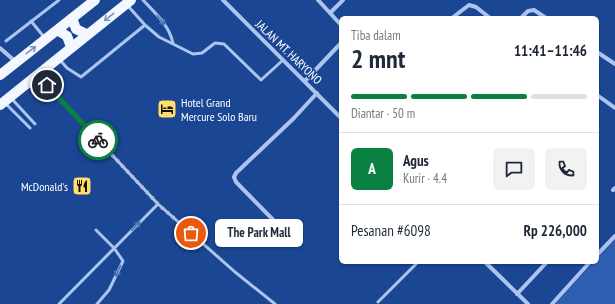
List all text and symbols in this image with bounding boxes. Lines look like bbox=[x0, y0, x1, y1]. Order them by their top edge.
one-way arrow bbox=[103, 13, 114, 21]
one-way arrow bbox=[156, 15, 166, 25]
street label: JALAN MT. HARYONO bbox=[252, 16, 326, 88]
text: Tiba dalam bbox=[351, 27, 401, 44]
text: 11:41–11:46 bbox=[514, 41, 587, 60]
text: 2 mnt bbox=[351, 42, 405, 75]
one-way arrow bbox=[25, 46, 36, 55]
pin bbox=[30, 68, 64, 102]
icon: home bbox=[36, 74, 58, 96]
place label: Hotel Grand Mercure Solo Baru bbox=[181, 95, 257, 124]
hotel icon: Hotel Grand Mercure Solo Baru bbox=[156, 98, 178, 120]
text: Diantar · 50 m bbox=[351, 105, 415, 122]
courier bbox=[78, 120, 118, 160]
icon: bike bbox=[87, 129, 109, 151]
button: chat bbox=[493, 148, 535, 190]
button: phone bbox=[545, 148, 587, 190]
text: Agus bbox=[403, 151, 429, 170]
text: A bbox=[368, 159, 376, 178]
text: Kurir · 4.4 bbox=[403, 170, 447, 187]
restaurant icon: McDonald's bbox=[71, 175, 93, 197]
place label: McDonald's bbox=[21, 179, 68, 194]
pin bbox=[174, 216, 208, 250]
callout: The Park Mall bbox=[215, 219, 303, 247]
one-way arrow bbox=[131, 221, 141, 231]
text: Pesanan #6098 bbox=[351, 221, 431, 240]
text: Rp 226,000 bbox=[523, 221, 587, 240]
icon: bag bbox=[180, 222, 202, 244]
text: The Park Mall bbox=[227, 224, 291, 241]
one-way arrow bbox=[114, 265, 122, 277]

